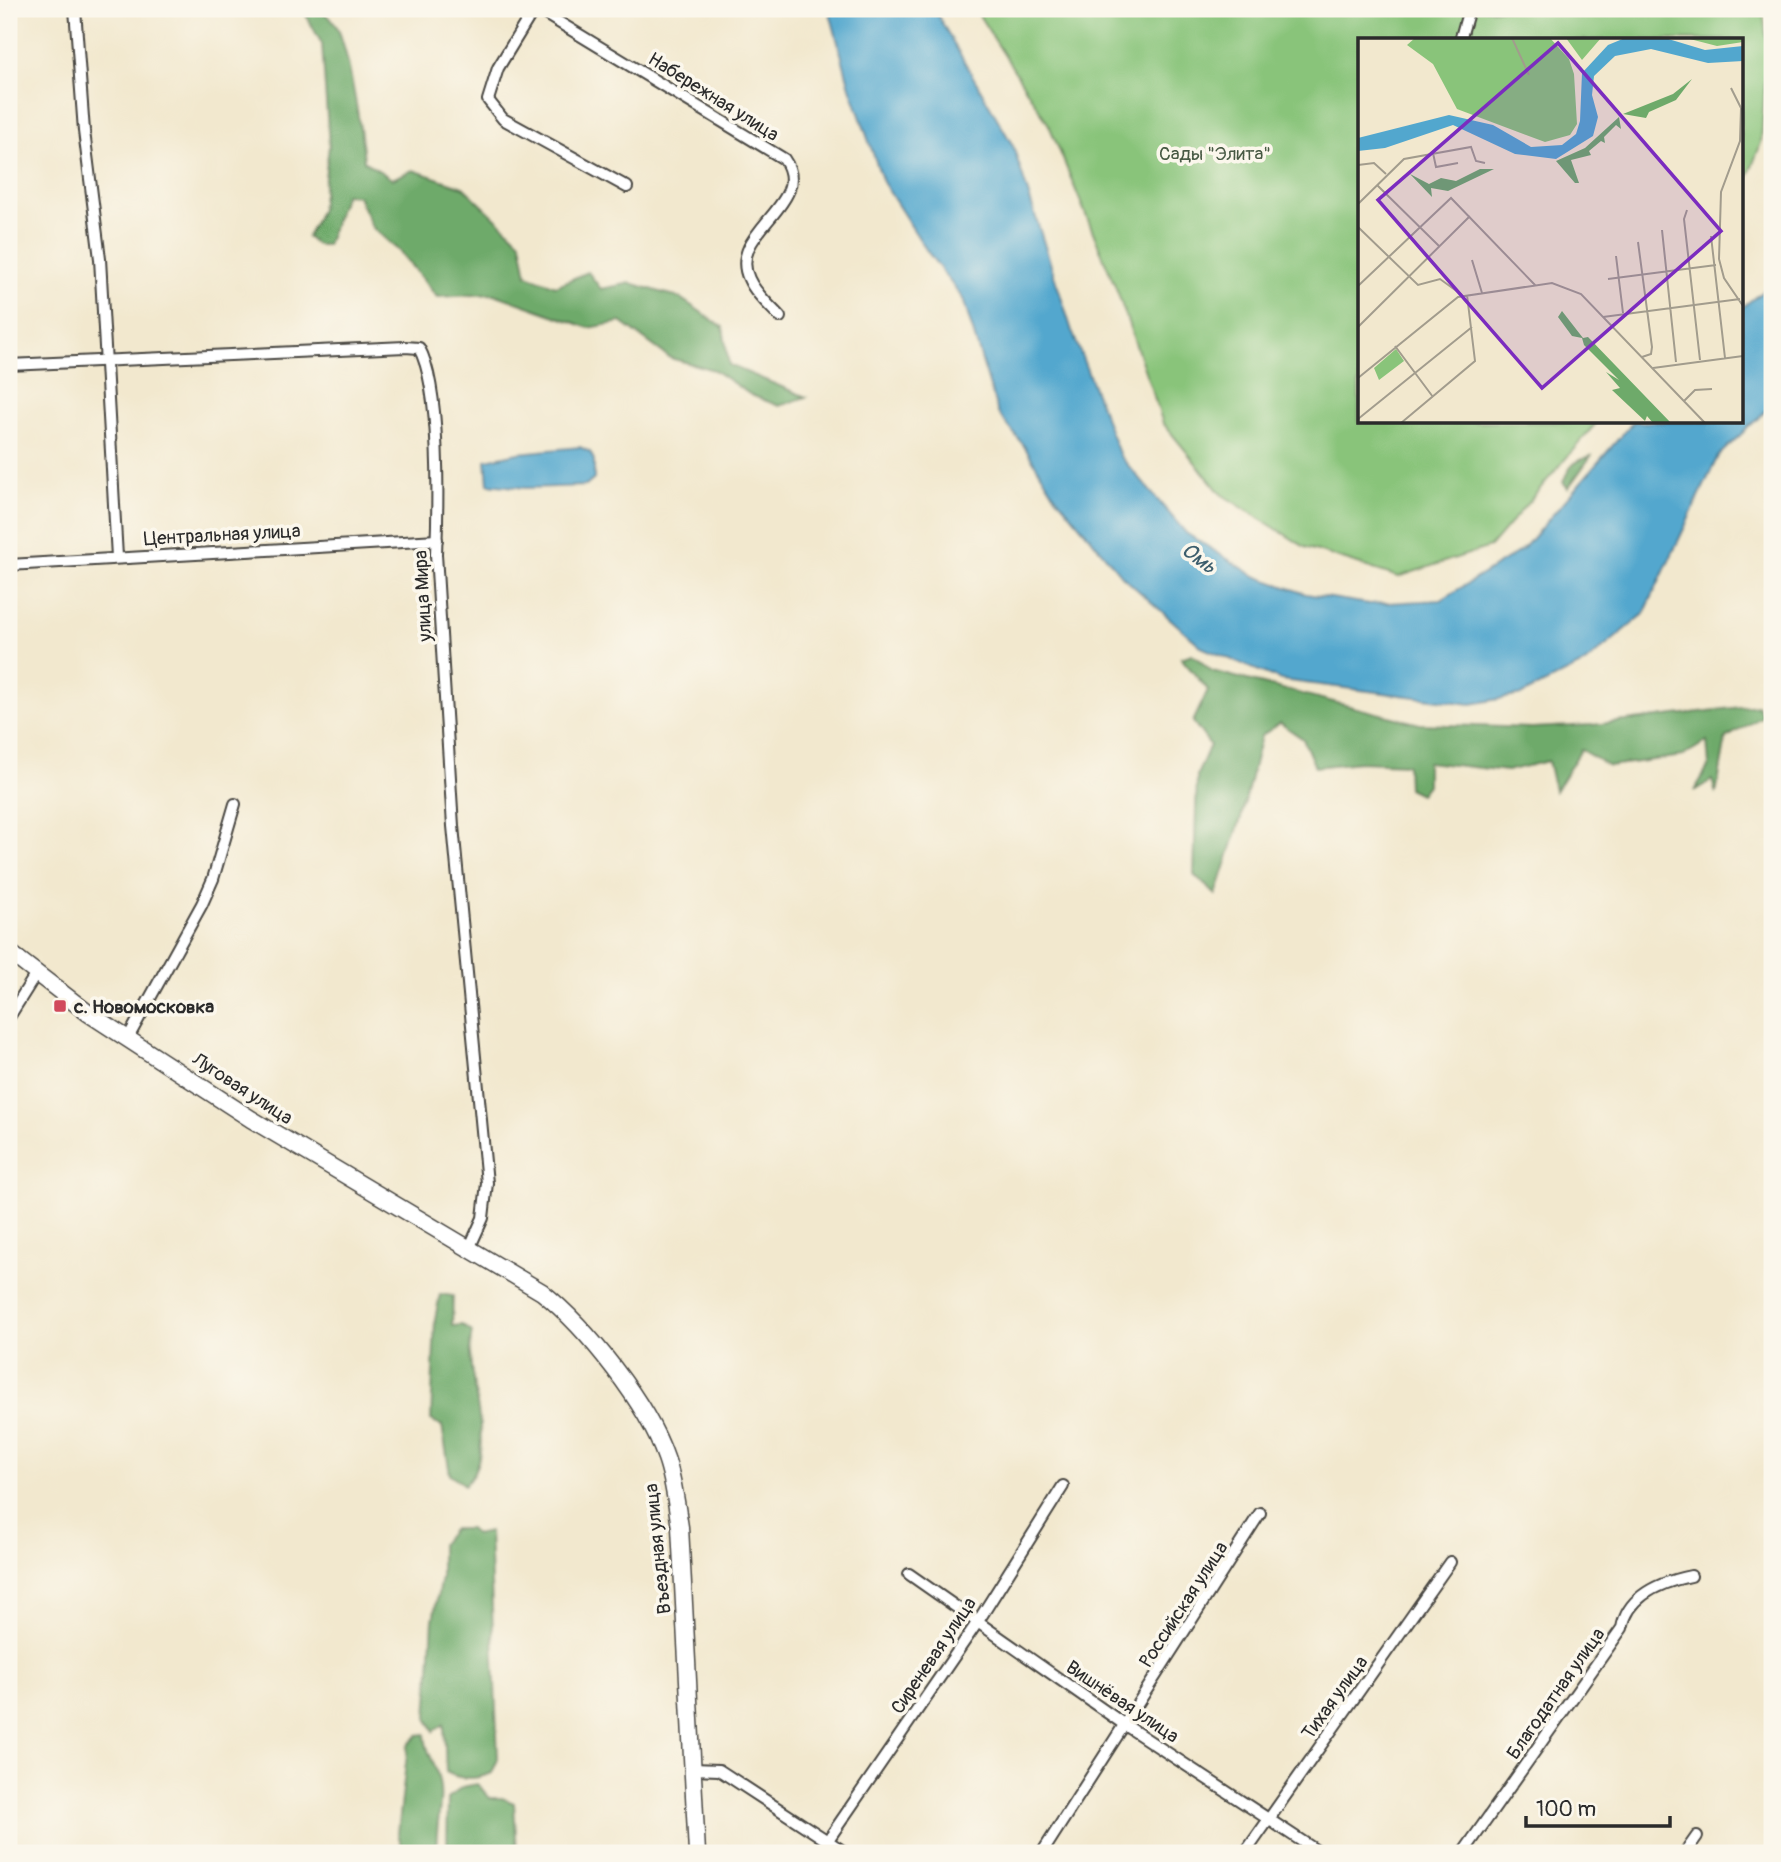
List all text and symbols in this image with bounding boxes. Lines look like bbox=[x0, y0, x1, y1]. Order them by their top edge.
inset map bbox=[1358, 38, 1742, 424]
street label: Набережная улица bbox=[644, 47, 783, 147]
park label: Сады "Элита" bbox=[1159, 142, 1271, 166]
street label: Центральная улица bbox=[143, 519, 301, 551]
water label: Омь bbox=[1176, 537, 1222, 580]
street label: улица Мира bbox=[409, 550, 437, 643]
place label: с. Новомосковка bbox=[73, 995, 214, 1019]
marker: с. Новомосковка bbox=[52, 998, 68, 1014]
street label: Луговая улица bbox=[187, 1047, 297, 1130]
street label: Въездная улица bbox=[639, 1482, 677, 1615]
street label: Российская улица bbox=[1134, 1537, 1234, 1672]
street label: Сиреневая улица bbox=[886, 1592, 982, 1719]
street label: Благодатная улица bbox=[1501, 1623, 1610, 1764]
street label: Тихая улица bbox=[1296, 1651, 1373, 1744]
street label: Вишнёвая улица bbox=[1061, 1655, 1184, 1748]
scale bar bbox=[1526, 1785, 1669, 1829]
text: 100 m bbox=[1536, 1796, 1596, 1823]

